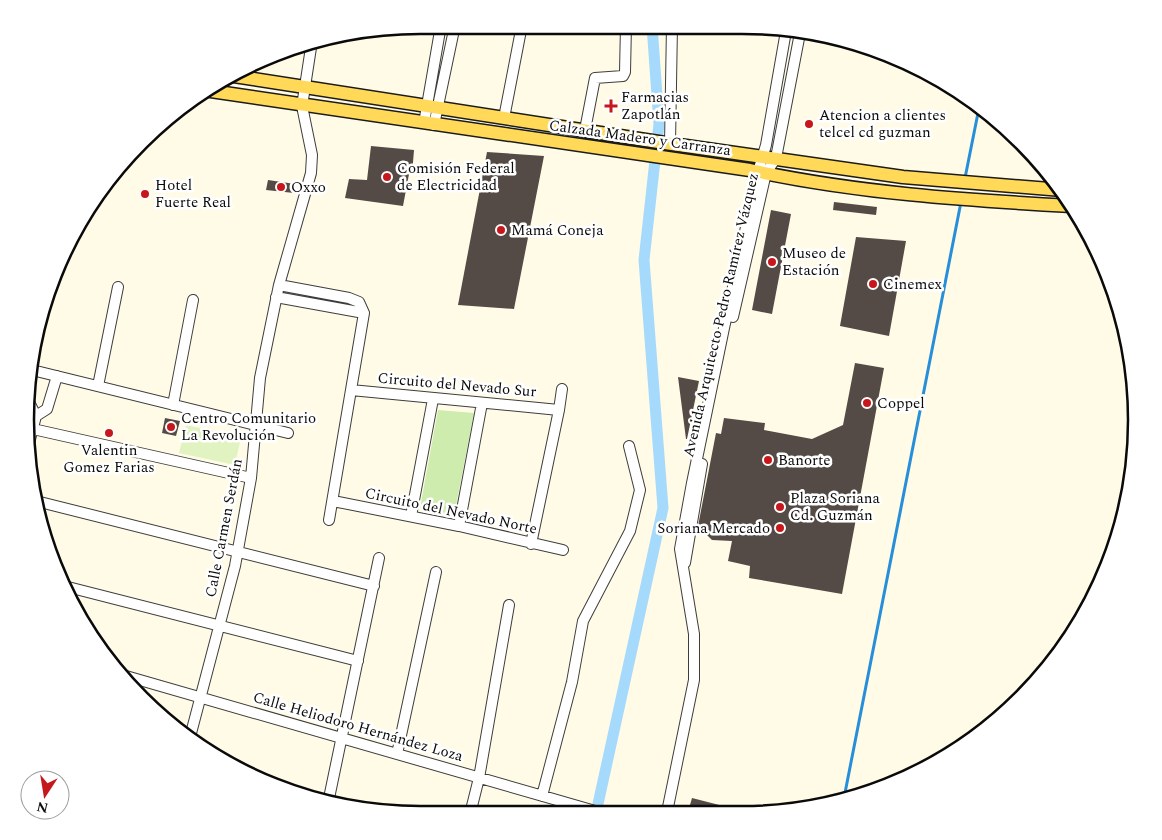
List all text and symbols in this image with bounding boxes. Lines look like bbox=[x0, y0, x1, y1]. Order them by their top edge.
place label: Farmacias Zapotlán bbox=[621, 86, 689, 126]
marker: Farmacias Zapotlán bbox=[605, 100, 617, 112]
place label: Atencion a clientes telcel cd guzman bbox=[819, 104, 946, 144]
street label: Calzada Madero y Carranza bbox=[548, 114, 733, 162]
marker: Atencion a clientes telcel cd guzman bbox=[803, 118, 815, 130]
place label: Comisión Federal de Electricidad bbox=[397, 157, 515, 197]
marker: Comisión Federal de Electricidad bbox=[381, 171, 393, 183]
street label: Avenida Arquitecto Pedro Ramírez Vázquez bbox=[677, 171, 765, 459]
place label: Hotel Fuerte Real bbox=[155, 174, 231, 214]
place label: Oxxo bbox=[291, 176, 326, 199]
marker: Oxxo bbox=[275, 181, 287, 193]
marker: Hotel Fuerte Real bbox=[139, 188, 151, 200]
place label: Mamá Coneja bbox=[511, 219, 604, 242]
marker: Mamá Coneja bbox=[495, 224, 507, 236]
place label: Museo de Estación bbox=[782, 242, 846, 282]
marker: Museo de Estación bbox=[766, 256, 778, 268]
place label: Cinemex bbox=[883, 273, 943, 296]
marker: Cinemex bbox=[867, 278, 879, 290]
street label: Circuito del Nevado Sur bbox=[377, 367, 537, 403]
place label: Coppel bbox=[877, 392, 925, 415]
marker: Coppel bbox=[861, 397, 873, 409]
place label: Centro Comunitario La Revolución bbox=[181, 407, 316, 447]
marker: Centro Comunitario La Revolución bbox=[165, 421, 177, 433]
marker: Valentin Gomez Farias bbox=[103, 427, 115, 439]
place label: Valentin Gomez Farias bbox=[63, 439, 155, 479]
place label: Banorte bbox=[778, 449, 831, 472]
marker: Banorte bbox=[762, 454, 774, 466]
street label: Calle Carmen Serdán bbox=[199, 456, 249, 599]
street label: Circuito del Nevado Norte bbox=[363, 482, 539, 540]
place label: Plaza Soriana Cd. Guzmán bbox=[790, 487, 880, 527]
marker: Plaza Soriana Cd. Guzmán bbox=[774, 501, 786, 513]
place label: Soriana Mercado bbox=[657, 517, 770, 540]
marker: Soriana Mercado bbox=[774, 522, 786, 534]
street label: Calle Heliodoro Hernández Loza bbox=[250, 686, 466, 768]
north arrow bbox=[20, 770, 70, 820]
text: N bbox=[35, 796, 50, 819]

